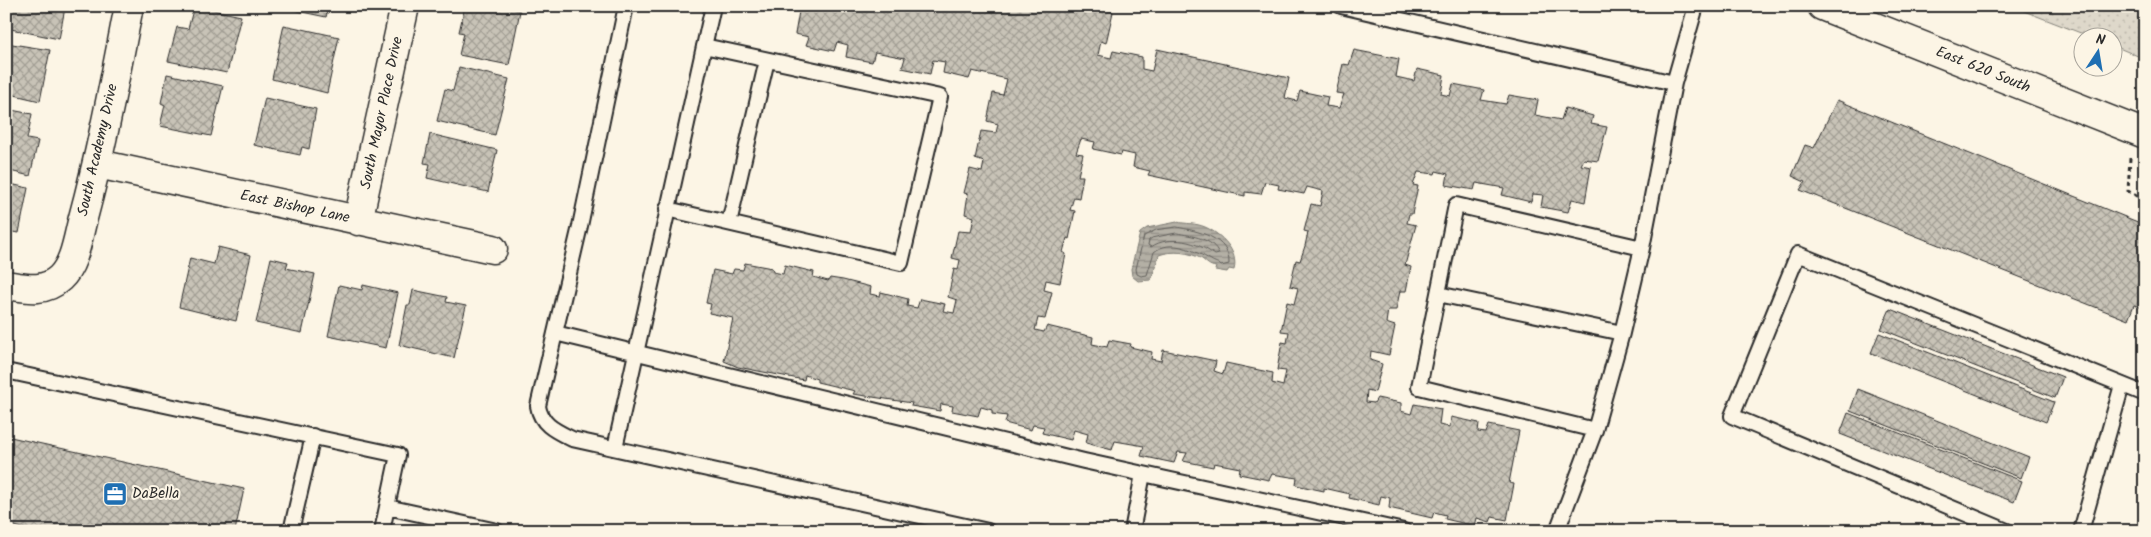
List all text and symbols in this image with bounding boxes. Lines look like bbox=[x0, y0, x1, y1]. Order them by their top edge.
north arrow bbox=[2074, 28, 2124, 78]
text: N bbox=[2094, 29, 2107, 52]
street label: South Mayor Place Drive bbox=[354, 34, 410, 191]
street label: East 620 South bbox=[1932, 40, 2034, 100]
street label: South Academy Drive bbox=[71, 81, 125, 219]
street label: East Bishop Lane bbox=[238, 184, 352, 230]
office icon: DaBella bbox=[102, 481, 128, 507]
place label: DaBella bbox=[132, 482, 179, 506]

